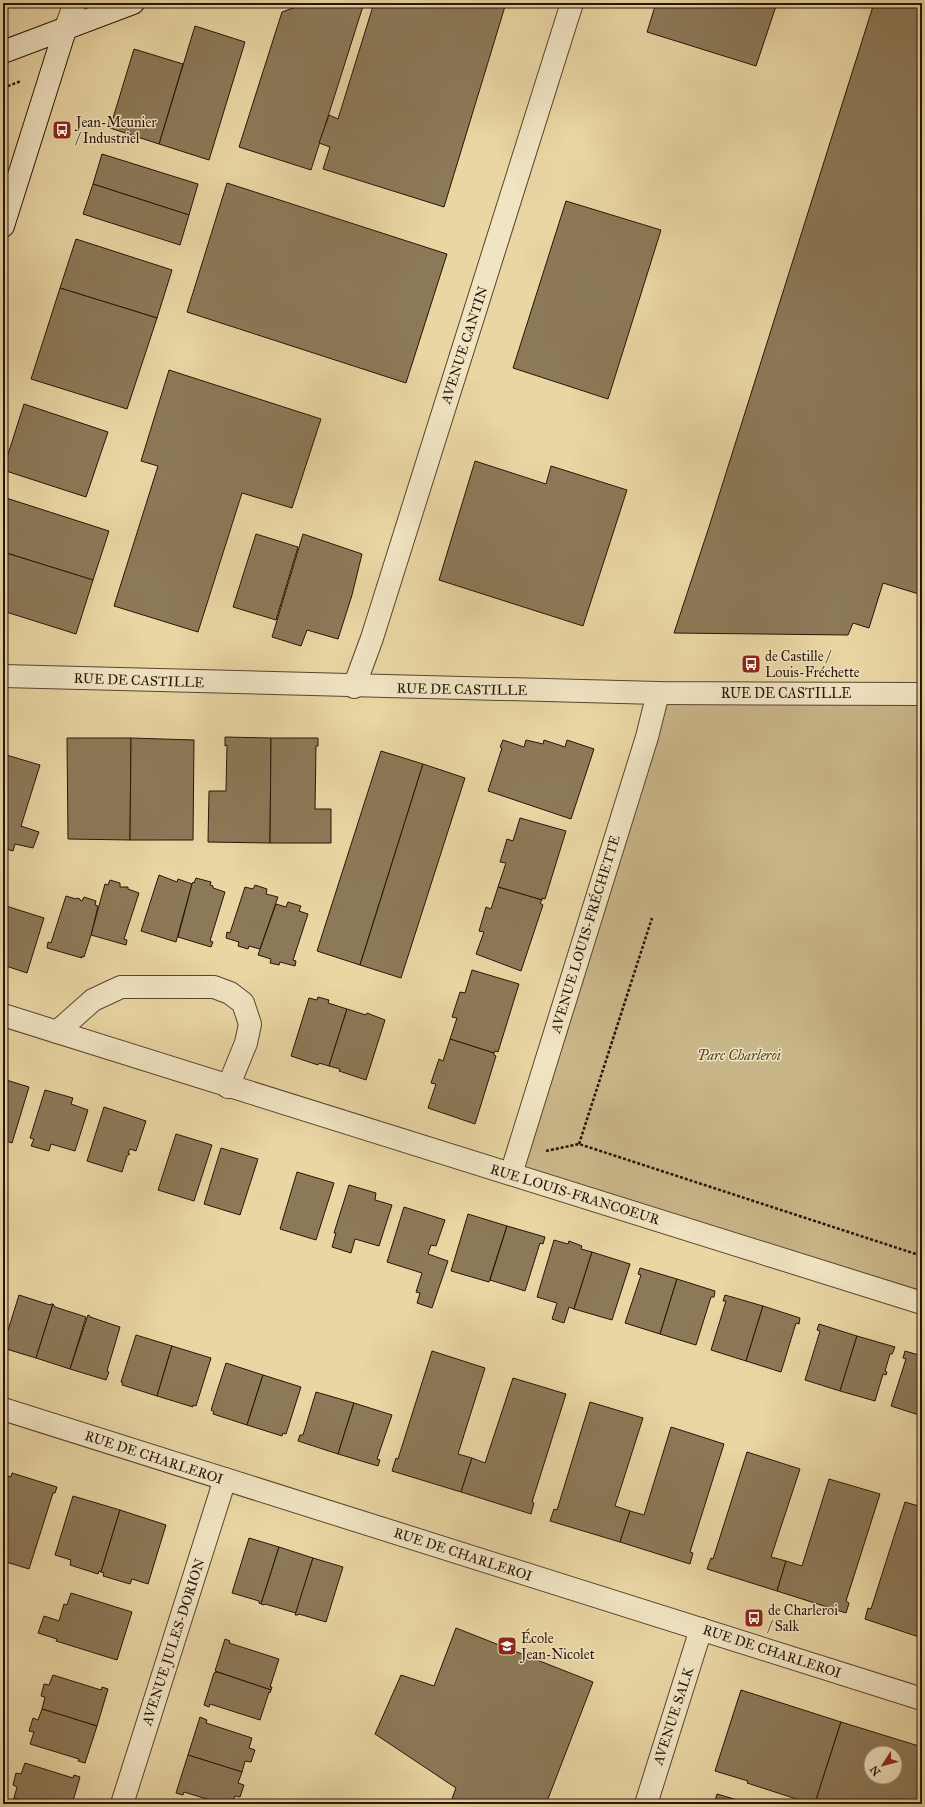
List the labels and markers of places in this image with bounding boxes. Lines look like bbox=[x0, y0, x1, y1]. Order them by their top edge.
place label: Jean-Meunier / Industriel bbox=[74, 114, 157, 147]
bus stop icon: Jean-Meunier / Industriel bbox=[51, 119, 73, 141]
place label: de Castille / Louis-Fréchette bbox=[765, 648, 860, 681]
bus stop icon: de Castille / Louis-Fréchette bbox=[740, 653, 762, 675]
place label: de Charleroi / Salk bbox=[767, 1602, 838, 1635]
bus stop icon: de Charleroi / Salk bbox=[743, 1607, 765, 1629]
place label: École Jean-Nicolet bbox=[519, 1628, 595, 1664]
school or university icon: École Jean-Nicolet bbox=[496, 1635, 518, 1657]

